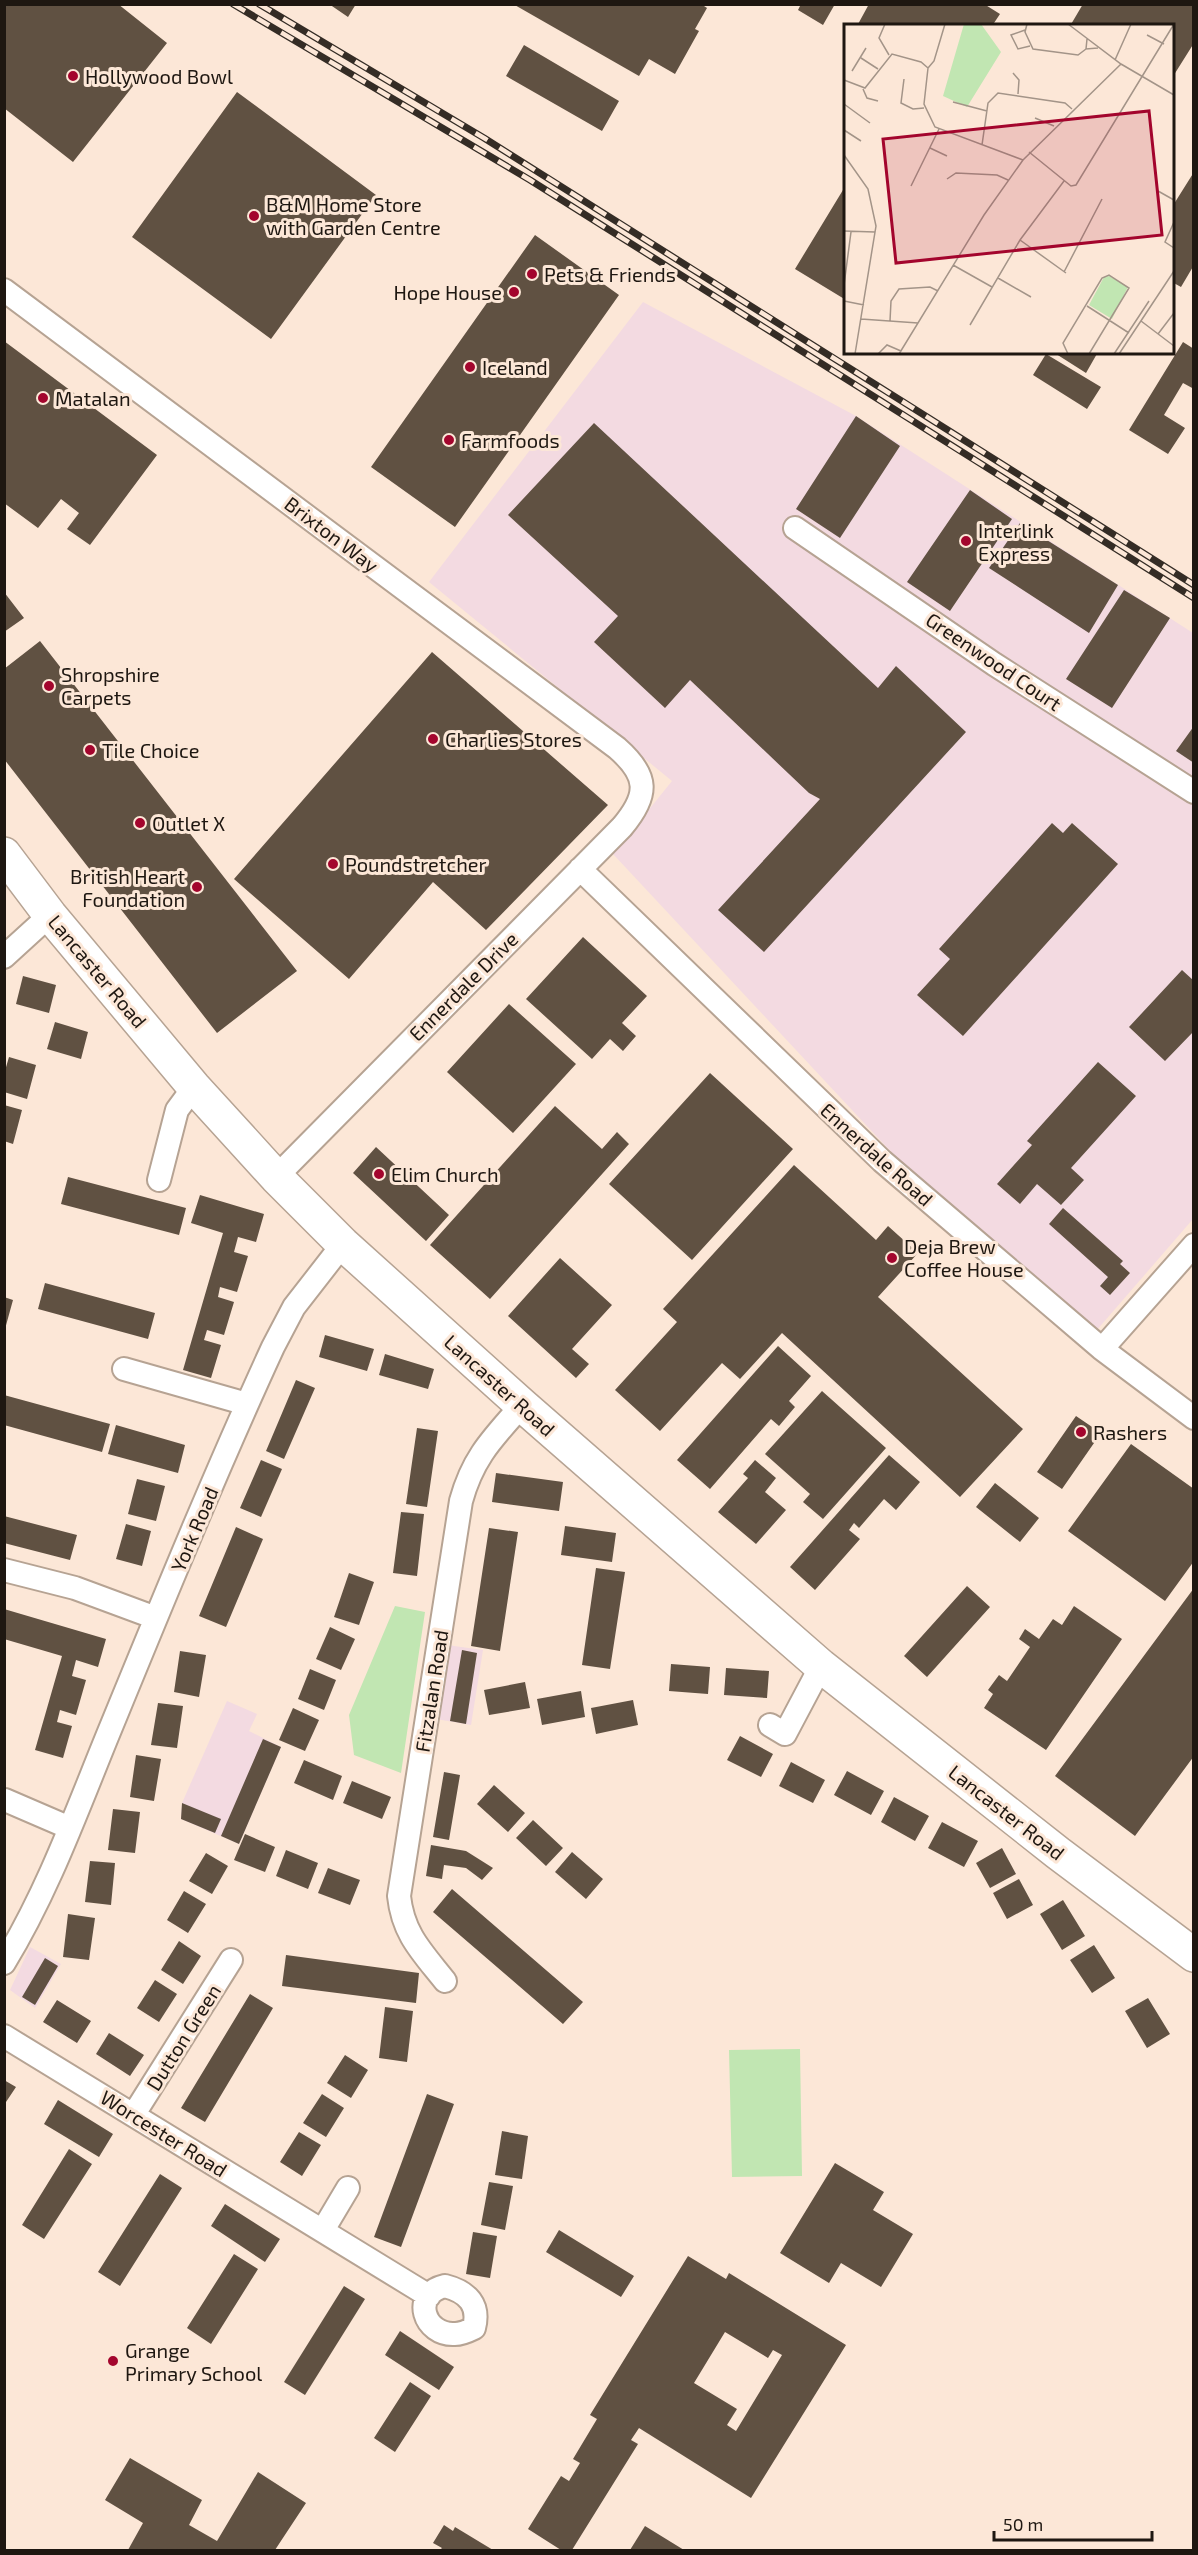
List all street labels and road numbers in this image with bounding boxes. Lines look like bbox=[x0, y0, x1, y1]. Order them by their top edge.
street label: Brixton Way bbox=[280, 491, 384, 577]
street label: Greenwood Court bbox=[922, 607, 1067, 715]
street label: Lancaster Road bbox=[44, 910, 152, 1032]
street label: Ennerdale Drive bbox=[404, 927, 522, 1045]
street label: Ennerdale Road bbox=[816, 1097, 938, 1211]
street label: Lancaster Road bbox=[440, 1329, 560, 1441]
street label: York Road bbox=[165, 1483, 223, 1575]
street label: Fitzalan Road bbox=[409, 1628, 453, 1754]
street label: Lancaster Road bbox=[944, 1759, 1070, 1865]
street label: Dutton Green bbox=[141, 1979, 225, 2095]
street label: Worcester Road bbox=[96, 2084, 232, 2182]

